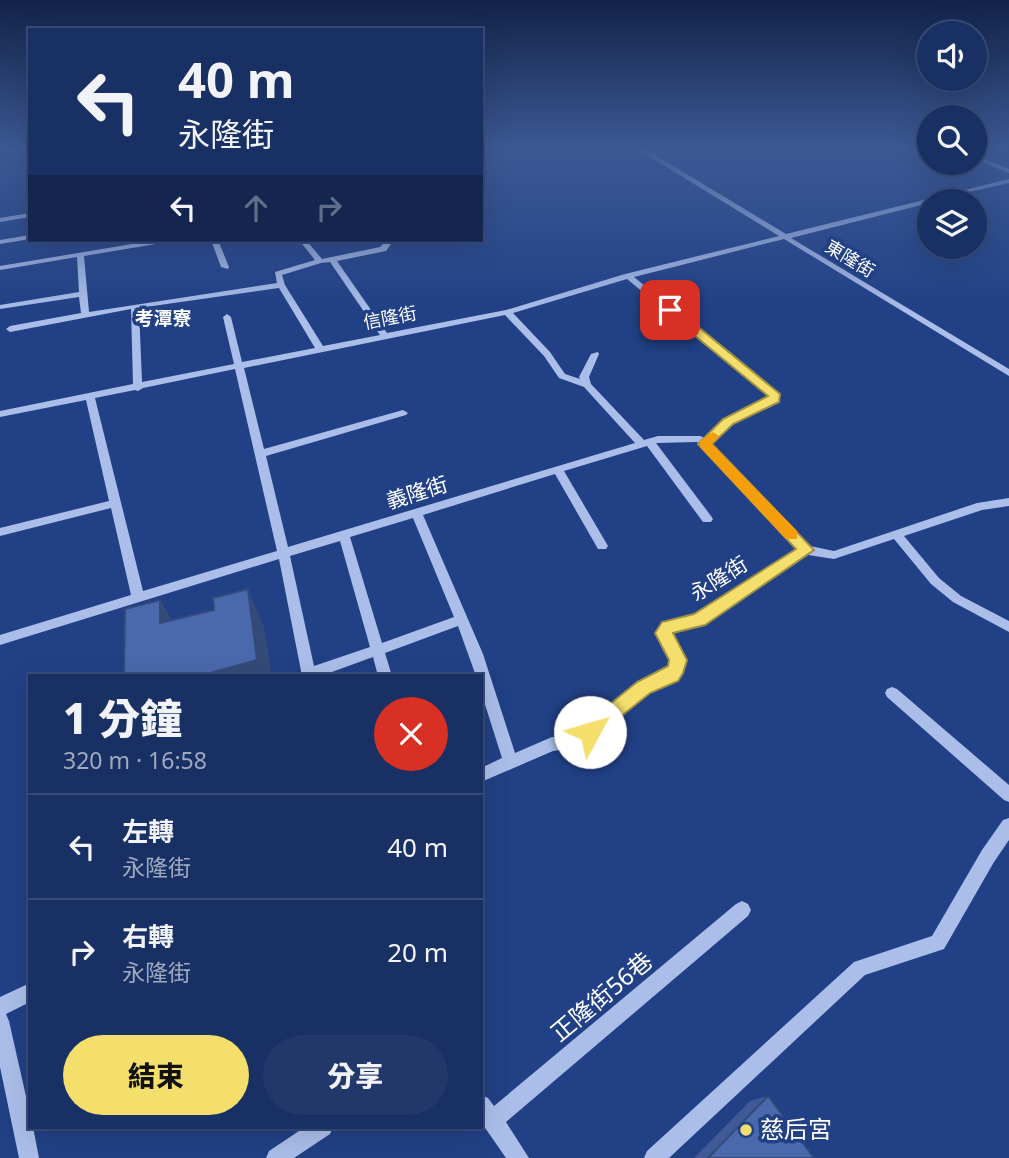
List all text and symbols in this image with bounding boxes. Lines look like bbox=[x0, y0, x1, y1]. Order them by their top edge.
map controls bbox=[917, 21, 987, 259]
button: sound bbox=[917, 21, 987, 91]
text: 40 m bbox=[178, 46, 295, 112]
icon: left bbox=[63, 56, 154, 147]
button: search bbox=[917, 105, 987, 175]
text: 永隆街 bbox=[178, 112, 274, 155]
icon: left bbox=[164, 189, 202, 227]
icon: ahead bbox=[237, 189, 275, 227]
icon: right bbox=[310, 189, 348, 227]
button: layers bbox=[917, 189, 987, 259]
street label: 東隆街 bbox=[821, 234, 880, 282]
pin bbox=[640, 280, 700, 340]
icon: arrive bbox=[651, 291, 689, 329]
street label: 信隆街 bbox=[361, 300, 419, 334]
district label: 考潭寮 bbox=[134, 305, 192, 331]
street label: 義隆街 bbox=[382, 469, 451, 515]
street label: 永隆街 bbox=[684, 550, 753, 607]
text: 1 分鐘 bbox=[63, 689, 182, 746]
position arrow bbox=[553, 695, 627, 769]
button: close bbox=[374, 697, 448, 771]
text: 320 m · 16:58 bbox=[63, 744, 207, 776]
text: 左轉 bbox=[122, 813, 174, 849]
icon: left bbox=[63, 828, 101, 866]
text: 40 m bbox=[387, 829, 448, 865]
text: 永隆街 bbox=[122, 851, 191, 883]
text: 右轉 bbox=[122, 918, 174, 954]
icon: right bbox=[63, 933, 101, 971]
text: 20 m bbox=[387, 934, 448, 970]
street label: 正隆街56巷 bbox=[543, 944, 659, 1048]
text: 永隆街 bbox=[122, 956, 191, 988]
button: 結束 bbox=[63, 1035, 249, 1115]
button: 分享 bbox=[263, 1035, 448, 1115]
place label: 慈后宮 bbox=[760, 1112, 832, 1145]
marker: 慈后宮 bbox=[738, 1122, 754, 1138]

